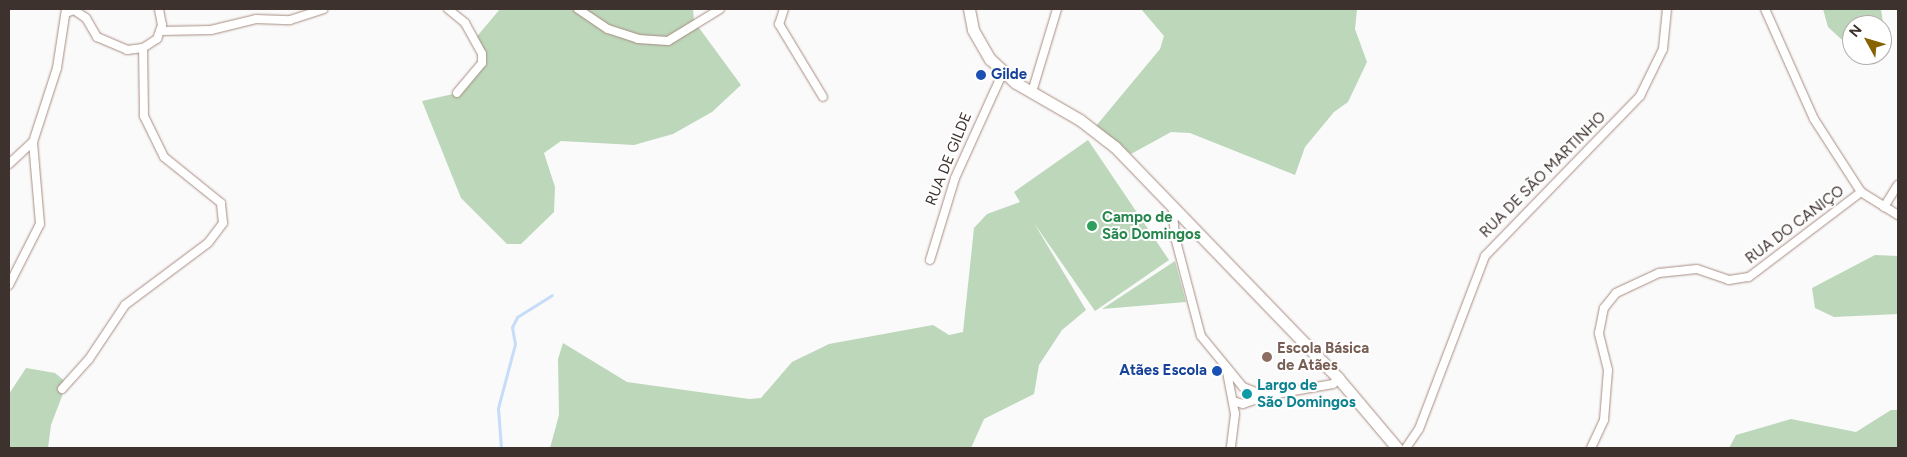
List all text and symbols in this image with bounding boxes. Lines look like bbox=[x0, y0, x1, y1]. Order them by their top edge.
north arrow bbox=[1842, 15, 1892, 65]
text: N bbox=[1846, 21, 1866, 40]
place label: Gilde bbox=[991, 66, 1027, 84]
marker: Gilde bbox=[975, 69, 987, 81]
street label: RUA DE SÃO MARTINHO bbox=[1476, 108, 1610, 242]
street label: RUA DE GILDE bbox=[922, 110, 976, 208]
street label: RUA DO CANIÇO bbox=[1742, 182, 1848, 268]
place label: Campo de São Domingos bbox=[1102, 208, 1201, 243]
marker: Campo de São Domingos bbox=[1086, 220, 1098, 232]
place label: Escola Básica de Atães bbox=[1277, 339, 1369, 374]
marker: Escola Básica de Atães bbox=[1261, 351, 1273, 363]
place label: Atães Escola bbox=[1119, 362, 1207, 380]
marker: Atães Escola bbox=[1211, 365, 1223, 377]
place label: Largo de São Domingos bbox=[1257, 376, 1356, 411]
marker: Largo de São Domingos bbox=[1241, 388, 1253, 400]

